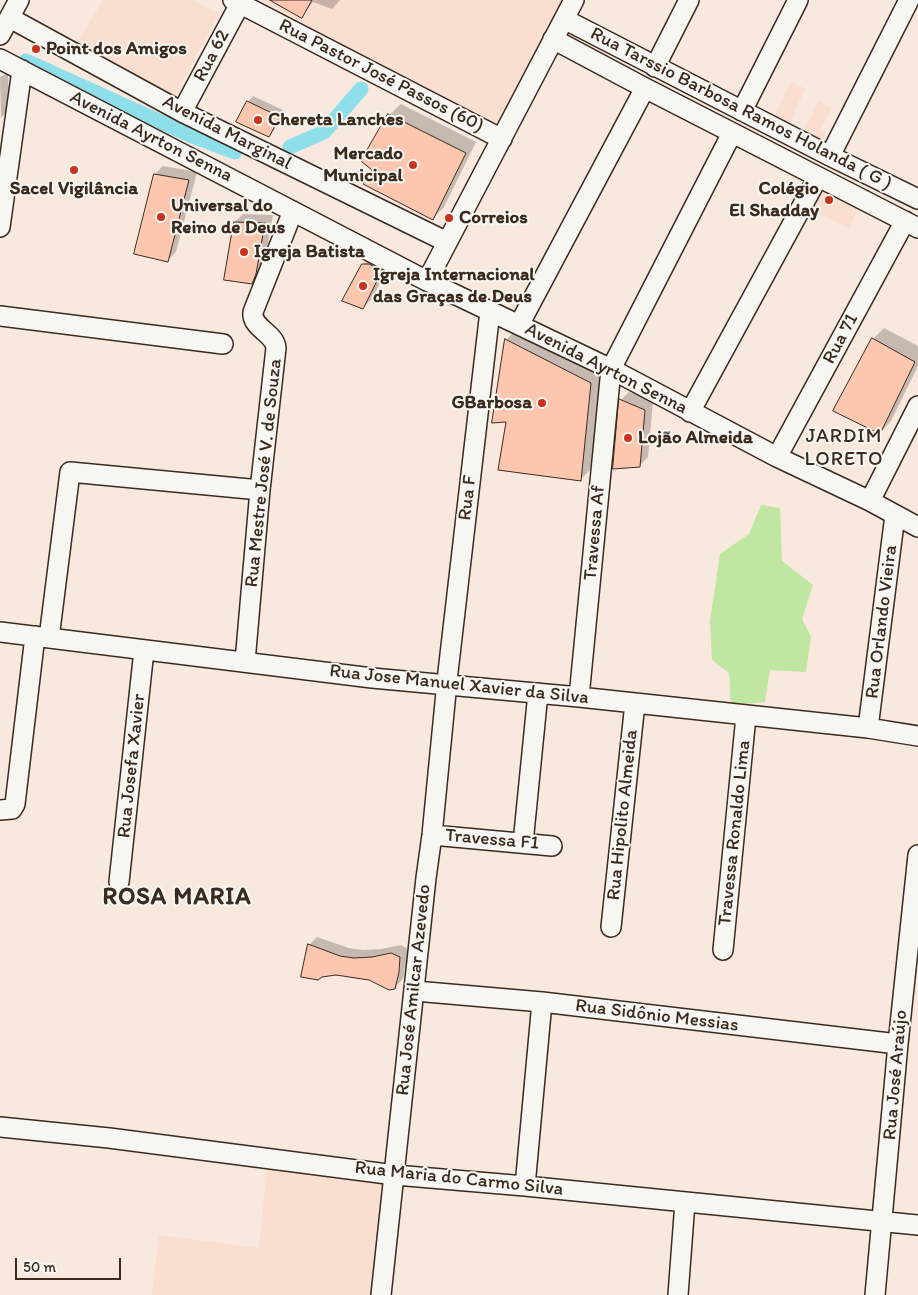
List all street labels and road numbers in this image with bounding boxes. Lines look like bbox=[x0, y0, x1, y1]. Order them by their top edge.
street label: Rua Pastor José Passos (60) bbox=[275, 14, 487, 138]
street label: Rua Tarssio Barbosa Ramos Holanda ( G ) bbox=[586, 23, 896, 195]
street label: Rua 62 bbox=[189, 26, 235, 86]
street label: Avenida Ayrton Senna bbox=[66, 86, 236, 188]
street label: Avenida Marginal bbox=[159, 91, 295, 175]
street label: Rua 71 bbox=[818, 310, 864, 368]
street label: Avenida Ayrton Senna bbox=[521, 318, 691, 420]
street label: Rua Mestre José V. de Souza bbox=[241, 358, 287, 588]
street label: Rua F bbox=[454, 474, 482, 522]
street label: Travessa Af bbox=[580, 485, 610, 581]
street label: Rua Orlando Vieira bbox=[861, 544, 903, 700]
street label: Rua Jose Manuel Xavier da Silva bbox=[328, 660, 590, 710]
street label: Rua Josefa Xavier bbox=[113, 693, 151, 839]
street label: Rua Hipolito Almeida bbox=[603, 728, 643, 902]
street label: Travessa Ronaldo Lima bbox=[714, 739, 756, 927]
street label: Travessa F1 bbox=[444, 825, 540, 855]
street label: Rua José Amilcar Azevedo bbox=[392, 883, 436, 1097]
street label: Rua Sidônio Messias bbox=[574, 995, 740, 1037]
street label: Rua José Araújo bbox=[879, 1009, 913, 1141]
street label: Rua Maria do Carmo Silva bbox=[354, 1157, 564, 1201]

